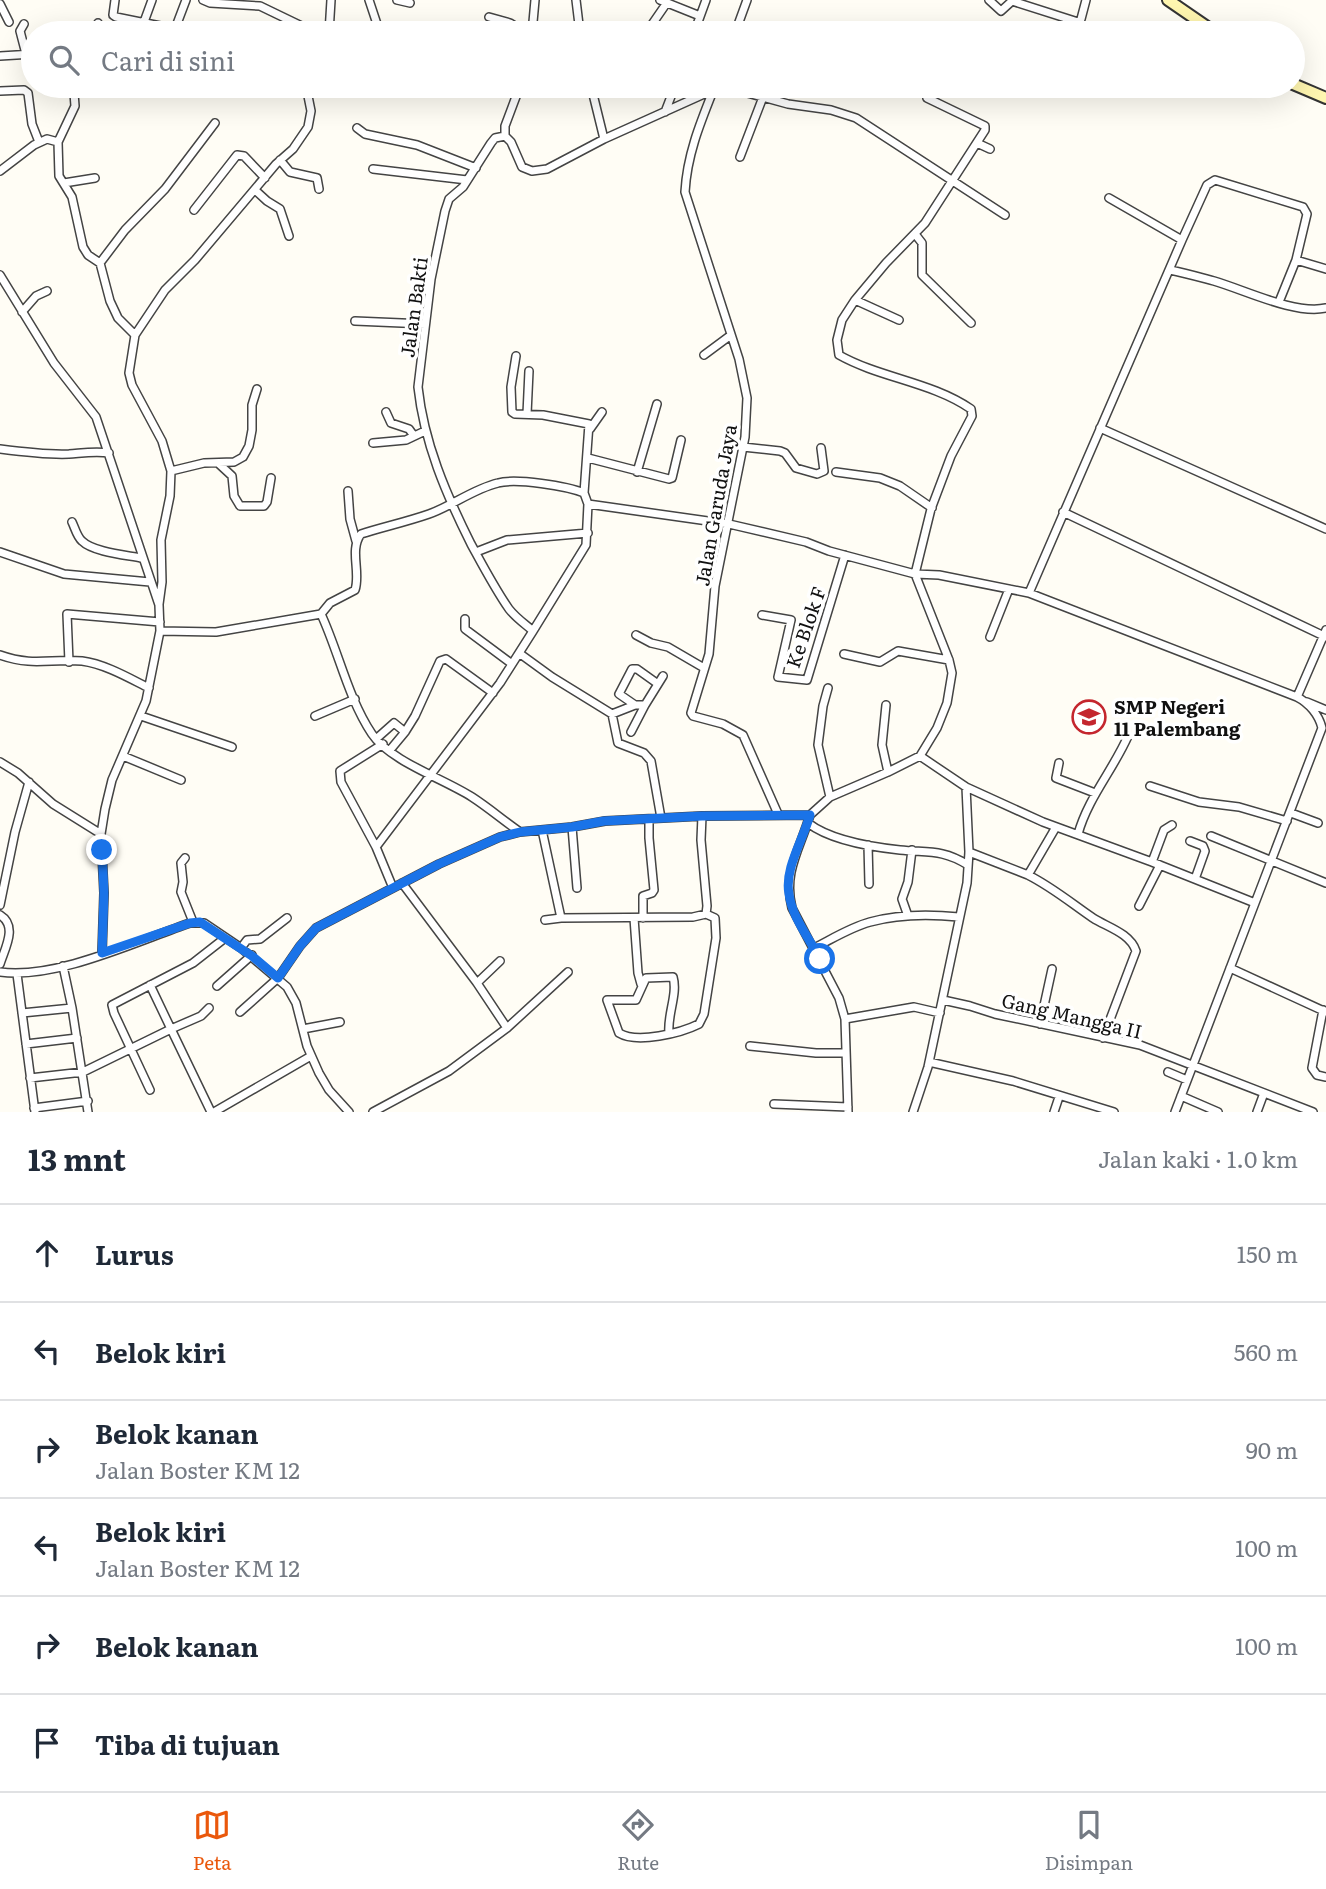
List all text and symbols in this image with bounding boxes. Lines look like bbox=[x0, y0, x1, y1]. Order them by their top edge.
search box bbox=[21, 21, 1305, 98]
text: Cari di sini bbox=[101, 40, 235, 79]
icon: search bbox=[45, 41, 83, 79]
street label: Jalan Bakti bbox=[392, 255, 434, 359]
street label: Jalan Garuda Jaya bbox=[687, 421, 743, 588]
street label: Ke Blok F bbox=[778, 583, 832, 671]
place label: SMP Negeri 11 Palembang bbox=[1114, 692, 1241, 742]
school or university icon: SMP Negeri 11 Palembang bbox=[1070, 698, 1108, 736]
route end bbox=[86, 834, 117, 865]
route start bbox=[804, 943, 835, 974]
street label: Gang Mangga II bbox=[999, 985, 1145, 1045]
text: 13 mnt bbox=[28, 1136, 126, 1180]
text: Jalan kaki · 1.0 km bbox=[1098, 1141, 1298, 1175]
icon: ahead bbox=[28, 1234, 66, 1272]
text: Lurus bbox=[95, 1234, 174, 1273]
text: 150 m bbox=[1237, 1236, 1298, 1270]
icon: left bbox=[28, 1332, 66, 1370]
text: Belok kiri bbox=[95, 1332, 226, 1371]
text: 560 m bbox=[1234, 1334, 1298, 1368]
text: Belok kanan bbox=[95, 1413, 259, 1452]
icon: right bbox=[28, 1430, 66, 1468]
text: 90 m bbox=[1246, 1432, 1298, 1466]
text: Jalan Boster KM 12 bbox=[95, 1452, 300, 1486]
text: Belok kiri bbox=[95, 1511, 226, 1550]
icon: left bbox=[28, 1528, 66, 1566]
text: 100 m bbox=[1235, 1530, 1298, 1564]
text: Jalan Boster KM 12 bbox=[95, 1550, 300, 1584]
icon: right bbox=[28, 1626, 66, 1664]
text: Belok kanan bbox=[95, 1626, 259, 1665]
text: 100 m bbox=[1235, 1628, 1298, 1662]
icon: arrive bbox=[28, 1724, 66, 1762]
text: Tiba di tujuan bbox=[95, 1724, 280, 1763]
tab: Peta bbox=[193, 1806, 232, 1876]
tab: Rute bbox=[617, 1806, 659, 1876]
tab: Disimpan bbox=[1045, 1806, 1133, 1876]

